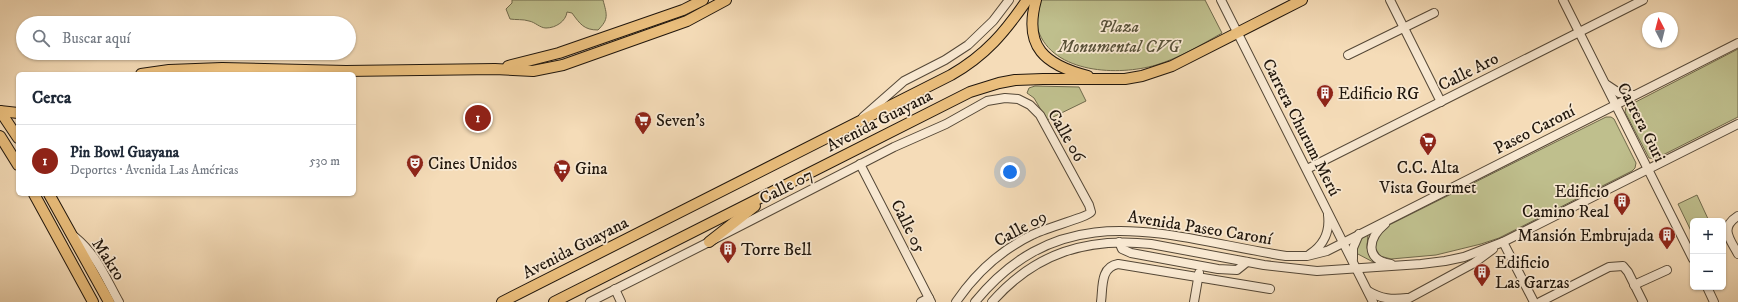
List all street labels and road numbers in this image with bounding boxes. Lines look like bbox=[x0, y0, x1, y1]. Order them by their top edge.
street label: Calle Aro bbox=[1435, 47, 1502, 96]
street label: Carrera Churum Merú bbox=[1257, 55, 1345, 200]
street label: Carrera Guri bbox=[1612, 79, 1670, 166]
street label: Avenida Guayana bbox=[823, 84, 937, 157]
street label: Paseo Caroní bbox=[1490, 99, 1580, 160]
street label: Calle 06 bbox=[1042, 105, 1091, 167]
street label: Calle 07 bbox=[756, 164, 817, 210]
street label: Calle 05 bbox=[885, 196, 931, 257]
street label: Calle 09 bbox=[990, 205, 1051, 252]
street label: Avenida Paseo Caroní bbox=[1126, 206, 1275, 251]
street label: Avenida Guayana bbox=[519, 211, 633, 284]
street label: Makro bbox=[86, 234, 130, 285]

